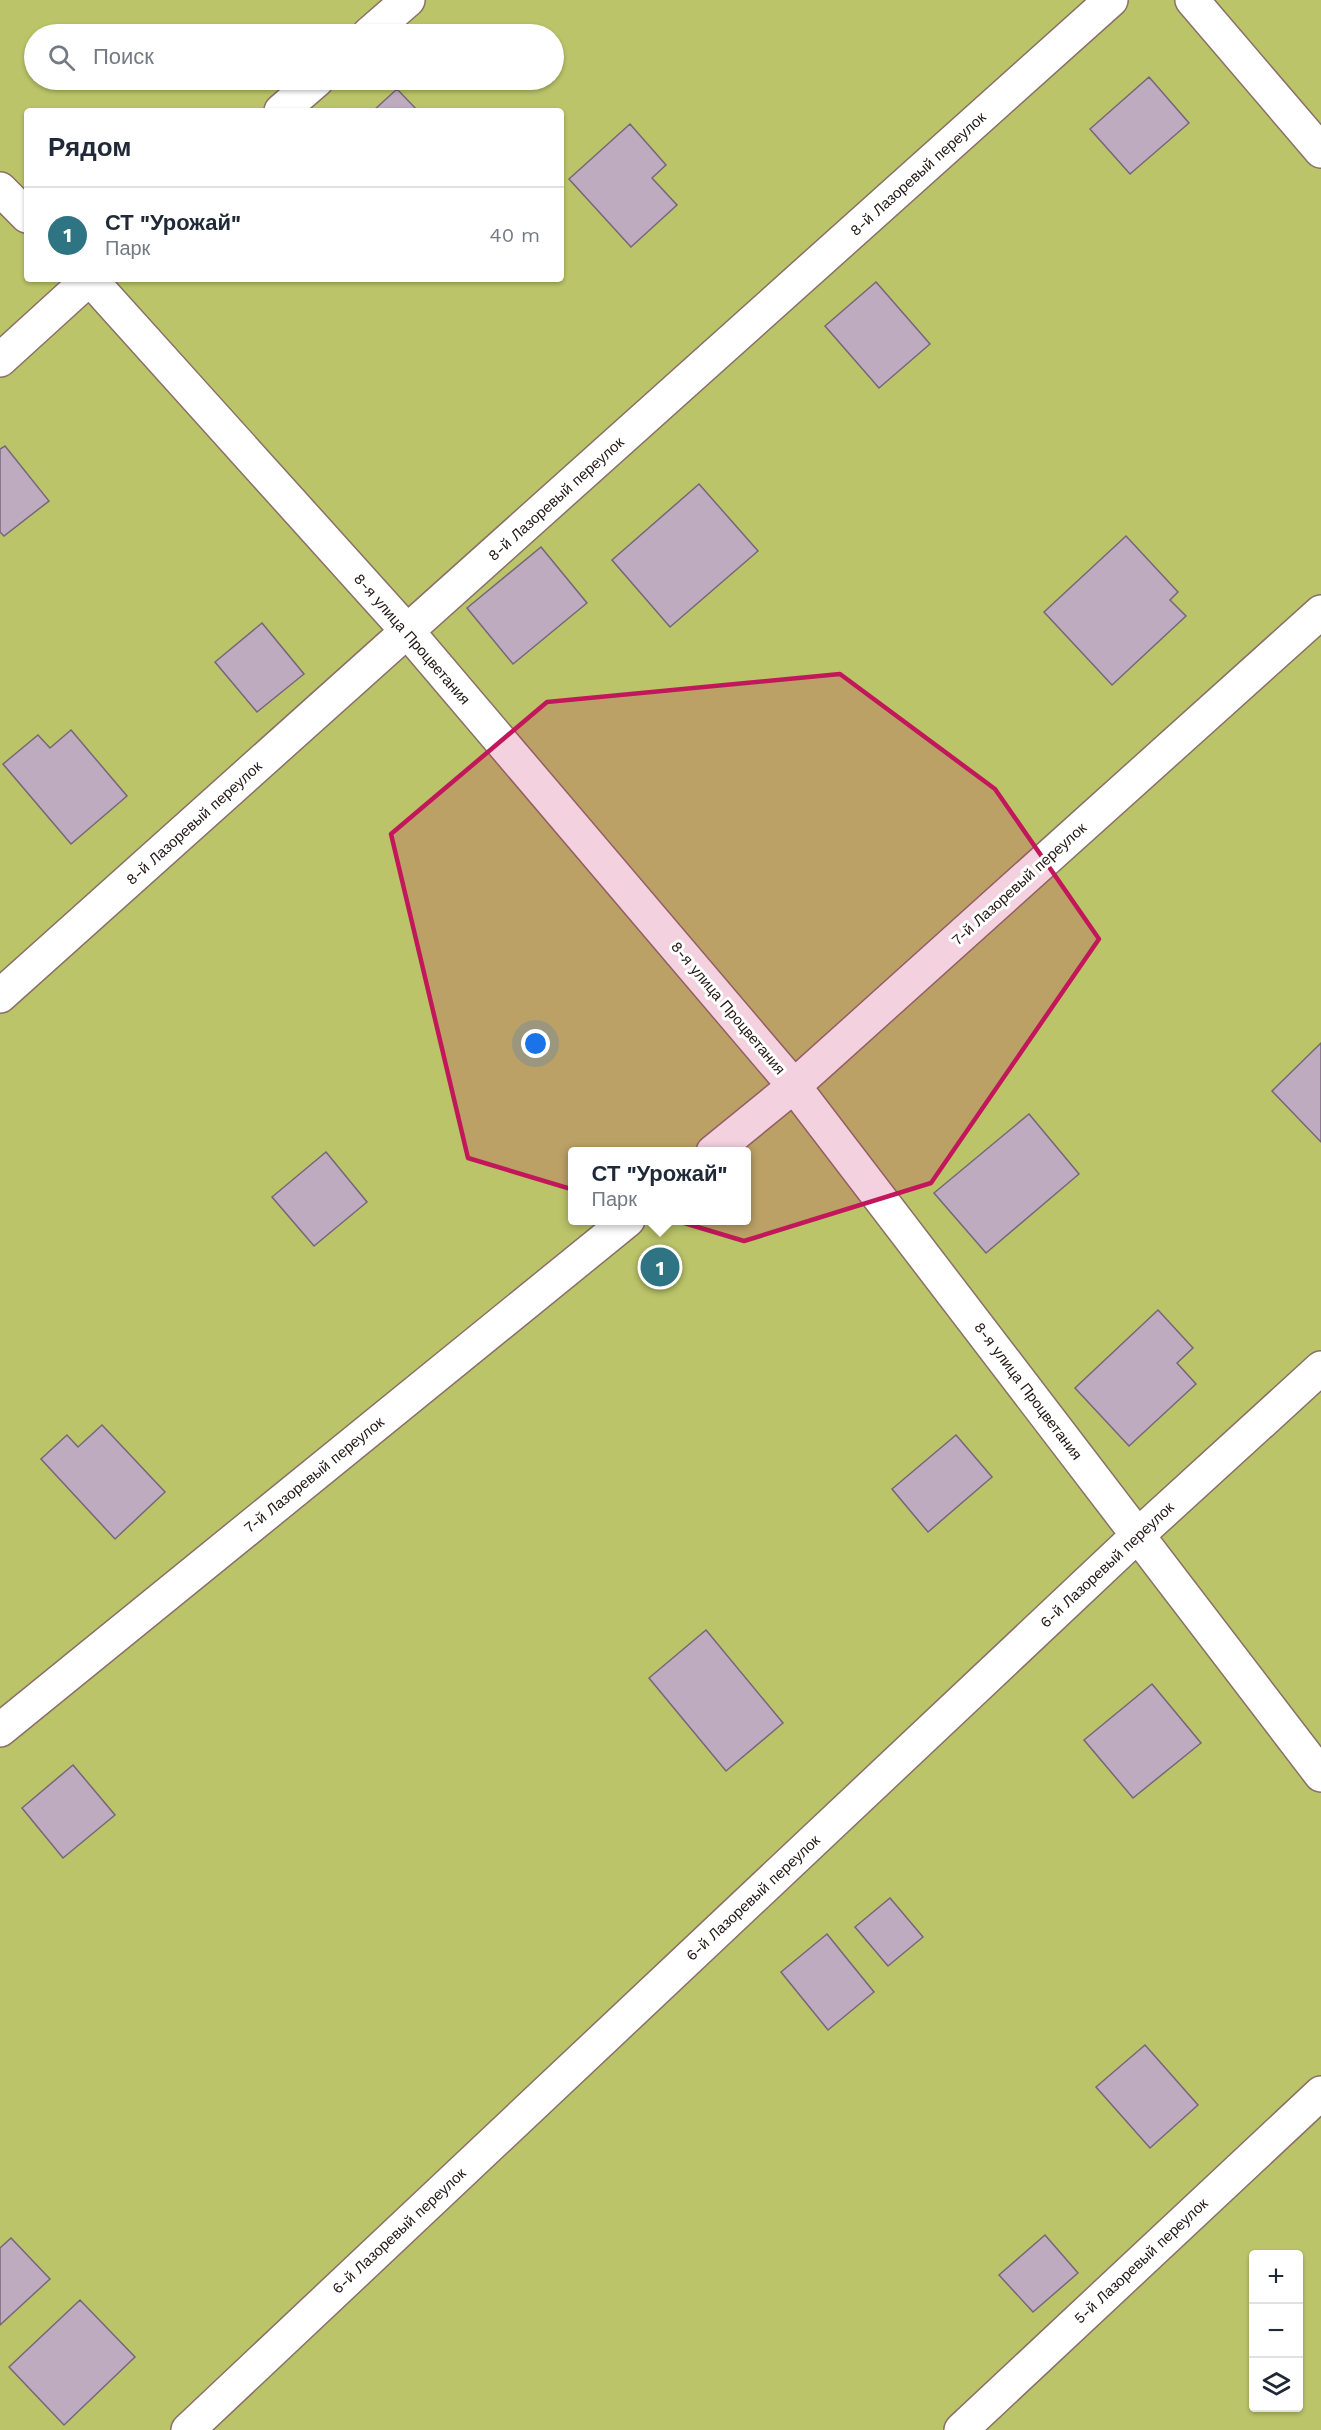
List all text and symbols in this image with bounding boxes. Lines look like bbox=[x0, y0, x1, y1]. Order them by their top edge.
search box bbox=[24, 24, 564, 90]
icon: search bbox=[45, 41, 78, 74]
text: Поиск bbox=[93, 44, 154, 69]
street label: 8-й Лазоревый переулок bbox=[846, 108, 990, 240]
text: Рядом bbox=[48, 132, 131, 162]
text: СТ "Урожай" bbox=[105, 210, 241, 235]
text: 1 bbox=[63, 223, 72, 247]
text: 40 m bbox=[489, 223, 540, 247]
text: Парк bbox=[105, 236, 150, 260]
street label: 8-й Лазоревый переулок bbox=[484, 433, 628, 565]
street label: 8-я улица Процветания bbox=[350, 570, 474, 708]
street label: 8-й Лазоревый переулок bbox=[122, 757, 266, 889]
street label: 7-й Лазоревый переулок bbox=[948, 819, 1090, 949]
street label: 8-я улица Процветания bbox=[667, 938, 789, 1078]
your location bbox=[521, 1029, 550, 1058]
popup bbox=[568, 1147, 751, 1225]
text: СТ "Урожай" bbox=[592, 1161, 727, 1186]
text: Парк bbox=[592, 1187, 637, 1211]
pin: 1 bbox=[640, 1244, 680, 1290]
street label: 8-я улица Процветания bbox=[970, 1318, 1086, 1464]
street label: 7-й Лазоревый переулок bbox=[240, 1413, 388, 1537]
street label: 6-й Лазоревый переулок bbox=[1036, 1498, 1178, 1632]
street label: 6-й Лазоревый переулок bbox=[682, 1831, 824, 1965]
street label: 6-й Лазоревый переулок bbox=[328, 2164, 470, 2298]
street label: 5-й Лазоревый переулок bbox=[1071, 2194, 1212, 2328]
map controls bbox=[1249, 2250, 1303, 2412]
button: + bbox=[1249, 2250, 1303, 2304]
button: − bbox=[1249, 2304, 1303, 2358]
button: layers bbox=[1249, 2358, 1303, 2412]

